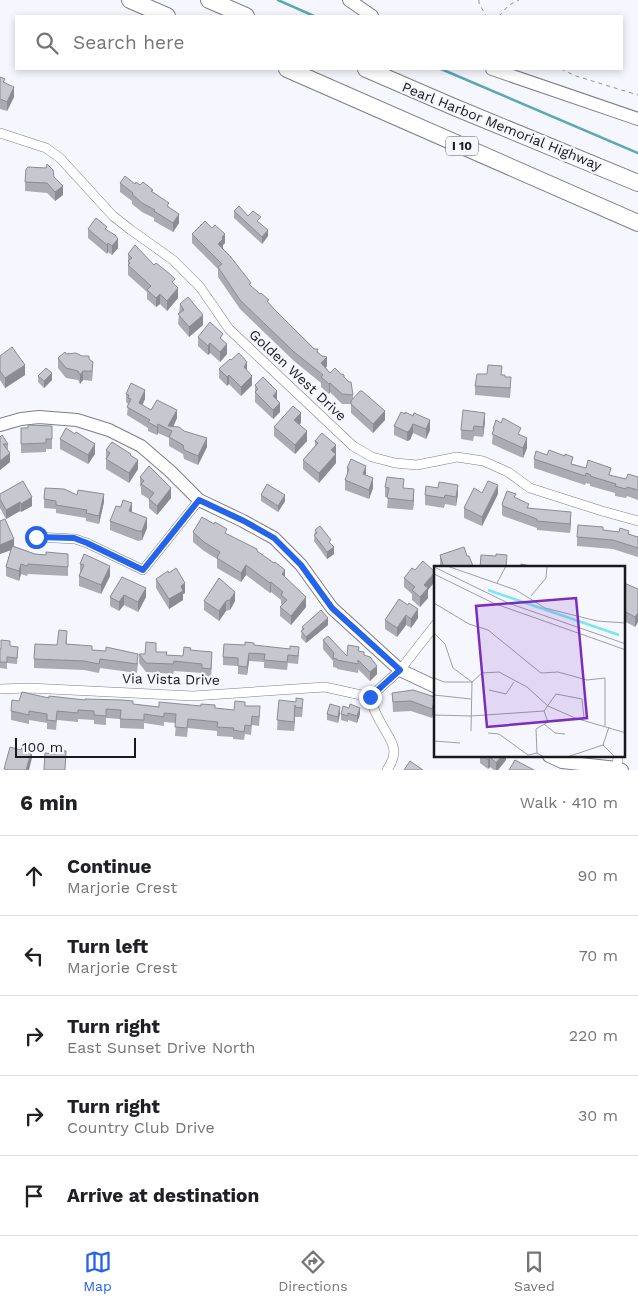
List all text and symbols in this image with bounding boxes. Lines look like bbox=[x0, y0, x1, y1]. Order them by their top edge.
search box bbox=[15, 15, 623, 70]
icon: search bbox=[33, 29, 61, 57]
text: Search here bbox=[73, 31, 184, 54]
street label: Pearl Harbor Memorial Highway bbox=[400, 79, 605, 174]
road number: I 10 bbox=[446, 136, 478, 156]
street label: Golden West Drive bbox=[246, 326, 350, 424]
route start bbox=[25, 526, 48, 549]
inset map bbox=[434, 566, 626, 758]
street label: Via Vista Drive bbox=[122, 670, 220, 688]
route end bbox=[359, 686, 382, 709]
scale bar bbox=[15, 735, 136, 758]
text: 100 m bbox=[22, 739, 63, 755]
text: 6 min bbox=[20, 790, 78, 815]
text: Walk · 410 m bbox=[520, 793, 618, 812]
text: Continue bbox=[67, 855, 151, 878]
icon: ahead bbox=[20, 862, 48, 890]
text: 90 m bbox=[577, 866, 618, 885]
text: Marjorie Crest bbox=[67, 878, 177, 897]
text: Turn left bbox=[67, 935, 148, 958]
icon: left bbox=[20, 942, 48, 970]
text: 70 m bbox=[579, 946, 618, 965]
text: Marjorie Crest bbox=[67, 958, 177, 977]
text: Turn right bbox=[67, 1015, 160, 1038]
icon: right bbox=[20, 1022, 48, 1050]
text: 220 m bbox=[569, 1026, 618, 1045]
text: East Sunset Drive North bbox=[67, 1038, 256, 1057]
text: Turn right bbox=[67, 1095, 160, 1118]
icon: right bbox=[20, 1102, 48, 1130]
text: 30 m bbox=[578, 1106, 618, 1125]
text: Country Club Drive bbox=[67, 1118, 215, 1137]
icon: arrive bbox=[20, 1182, 48, 1210]
text: Arrive at destination bbox=[67, 1184, 259, 1207]
tab: Map bbox=[83, 1248, 112, 1294]
tab: Directions bbox=[278, 1248, 348, 1294]
tab: Saved bbox=[514, 1248, 555, 1294]

